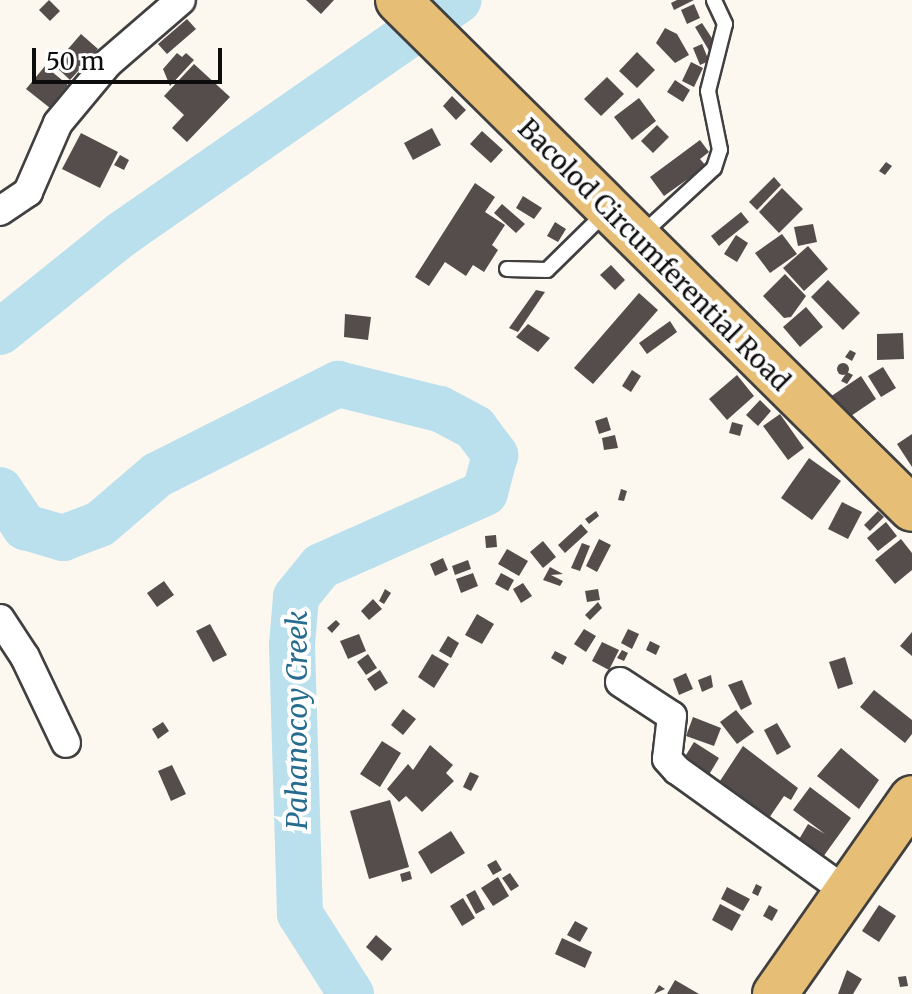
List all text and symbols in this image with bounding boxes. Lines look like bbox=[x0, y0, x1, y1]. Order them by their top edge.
scale bar bbox=[36, 32, 226, 82]
text: 50 m bbox=[46, 46, 105, 77]
street label: Bacolod Circumferential Road bbox=[512, 113, 796, 397]
water label: Pahanocoy Creek bbox=[280, 611, 314, 829]

